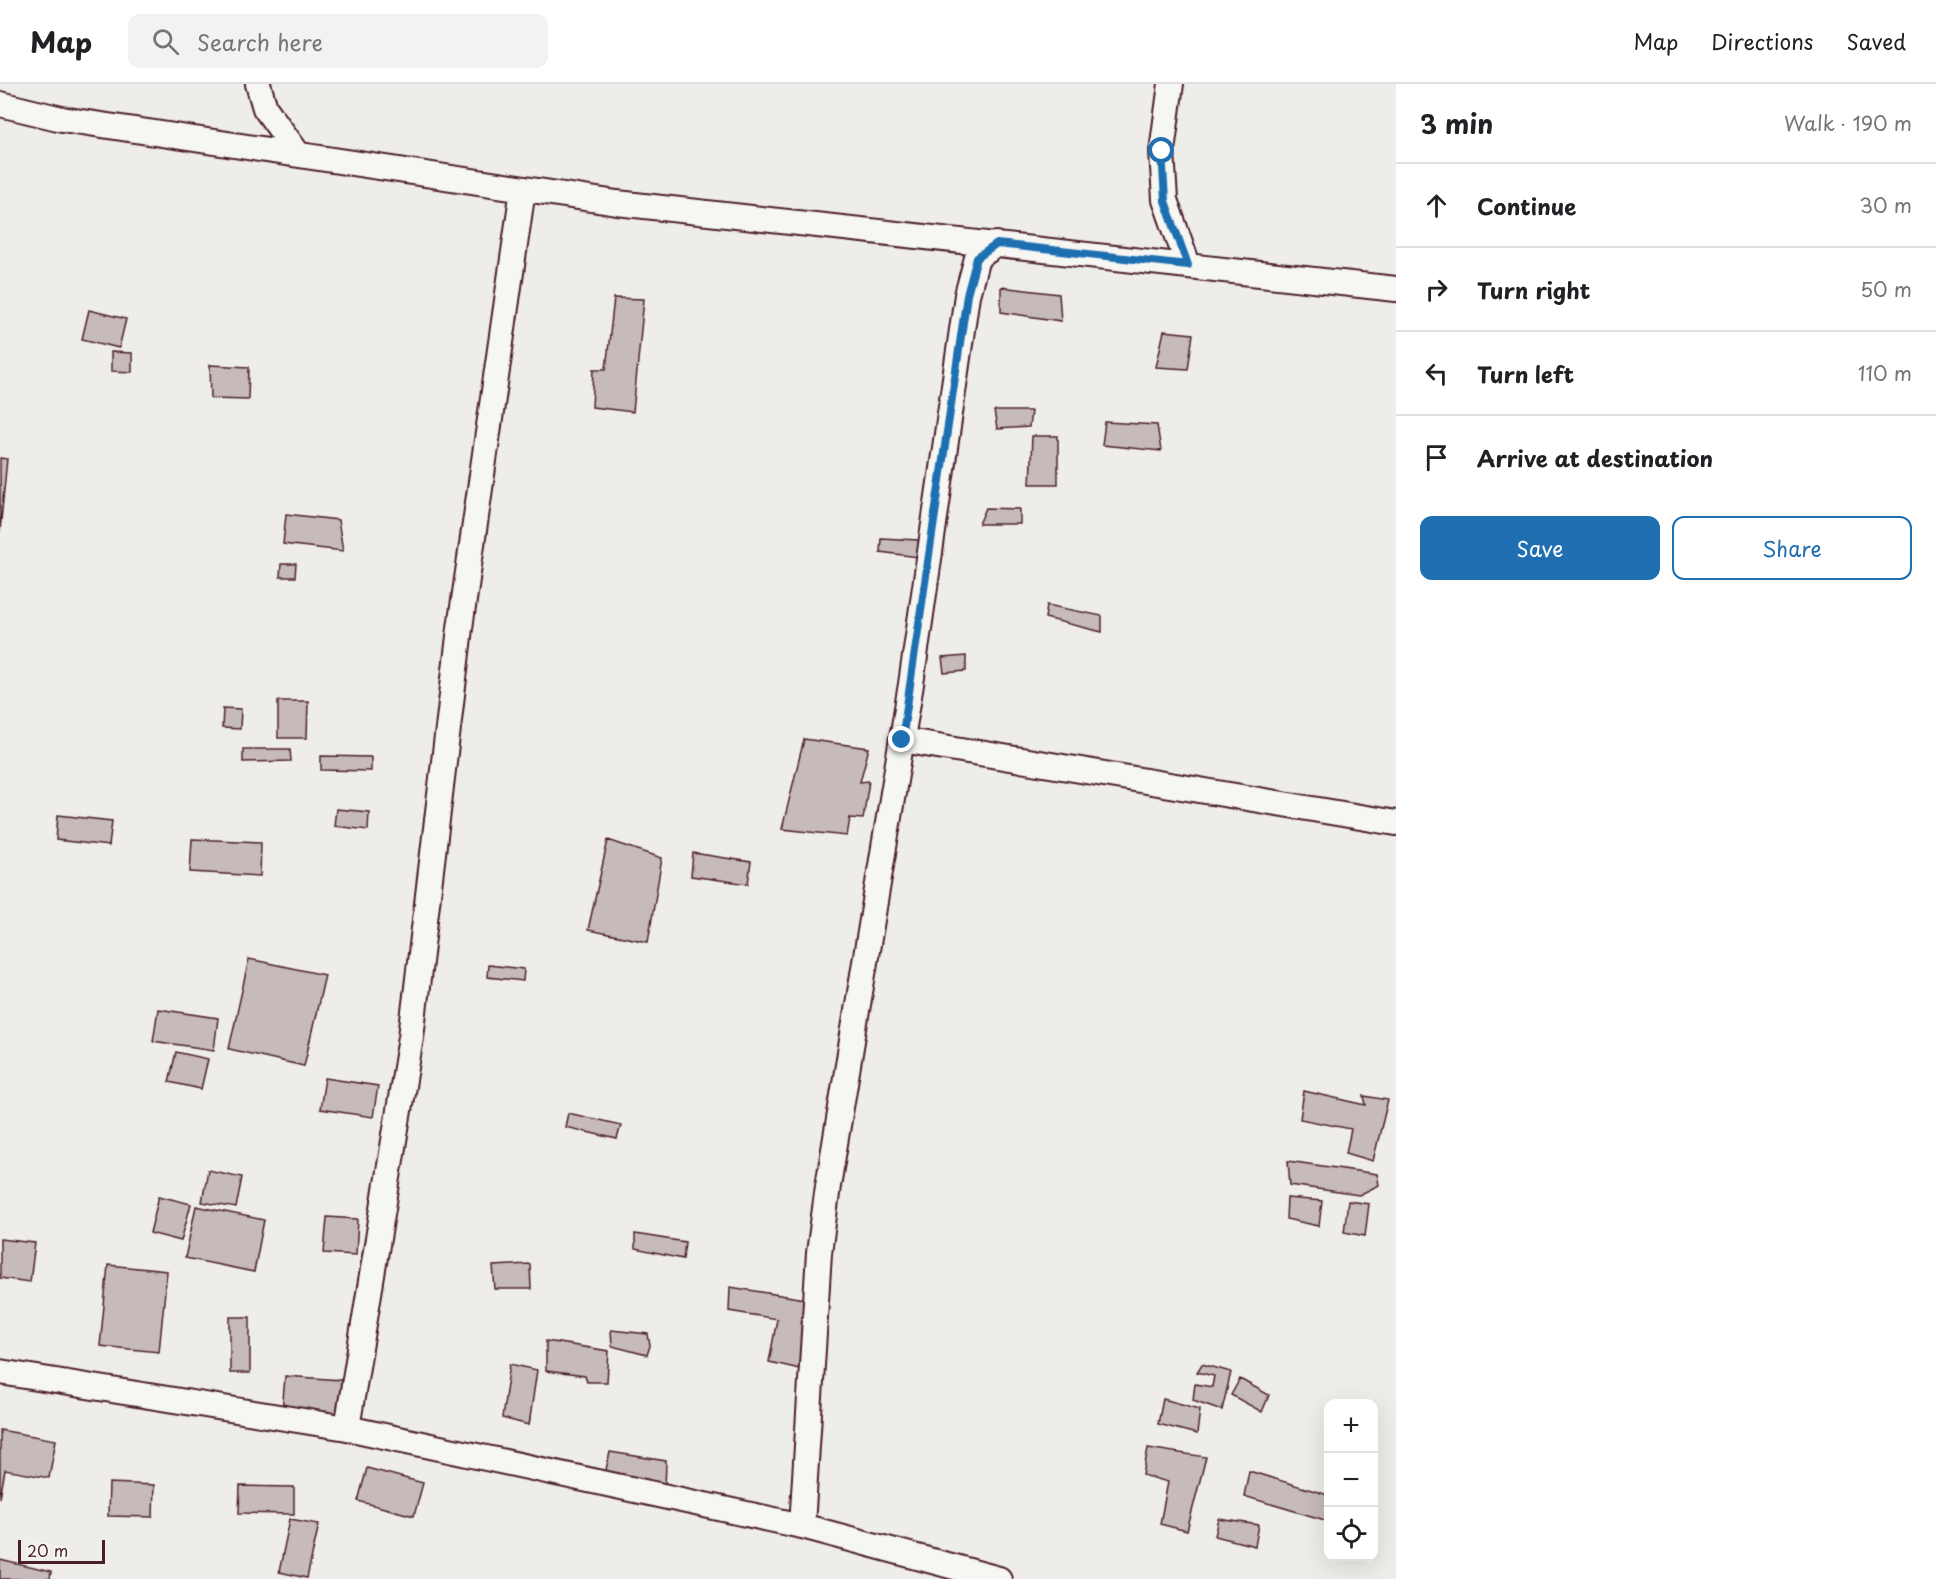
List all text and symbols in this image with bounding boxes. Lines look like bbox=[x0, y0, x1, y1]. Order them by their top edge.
search box bbox=[128, 14, 548, 68]
text: Map bbox=[30, 20, 92, 63]
icon: search bbox=[149, 25, 182, 58]
text: Search here bbox=[197, 25, 323, 58]
text: Map bbox=[1633, 25, 1678, 57]
text: Directions bbox=[1711, 25, 1813, 57]
text: Saved bbox=[1846, 25, 1906, 57]
text: 3 min bbox=[1420, 104, 1493, 143]
text: Walk · 190 m bbox=[1784, 108, 1912, 138]
route start bbox=[1148, 137, 1174, 163]
icon: ahead bbox=[1420, 189, 1453, 222]
text: Continue bbox=[1477, 189, 1576, 222]
text: 30 m bbox=[1859, 190, 1912, 220]
icon: right bbox=[1420, 273, 1453, 306]
text: Turn right bbox=[1477, 273, 1590, 306]
text: 50 m bbox=[1860, 274, 1912, 304]
icon: left bbox=[1420, 357, 1453, 390]
text: Turn left bbox=[1477, 357, 1574, 390]
text: 110 m bbox=[1858, 358, 1912, 388]
icon: arrive bbox=[1420, 441, 1453, 474]
text: Arrive at destination bbox=[1477, 441, 1713, 474]
button: Save bbox=[1420, 516, 1660, 580]
button: Share bbox=[1672, 516, 1912, 580]
route end bbox=[888, 726, 914, 752]
map controls bbox=[1324, 1399, 1378, 1561]
button: + bbox=[1324, 1399, 1378, 1453]
button: − bbox=[1324, 1453, 1378, 1507]
button: locate bbox=[1324, 1507, 1378, 1561]
scale bar bbox=[18, 1537, 105, 1564]
text: 20 m bbox=[27, 1538, 68, 1562]

